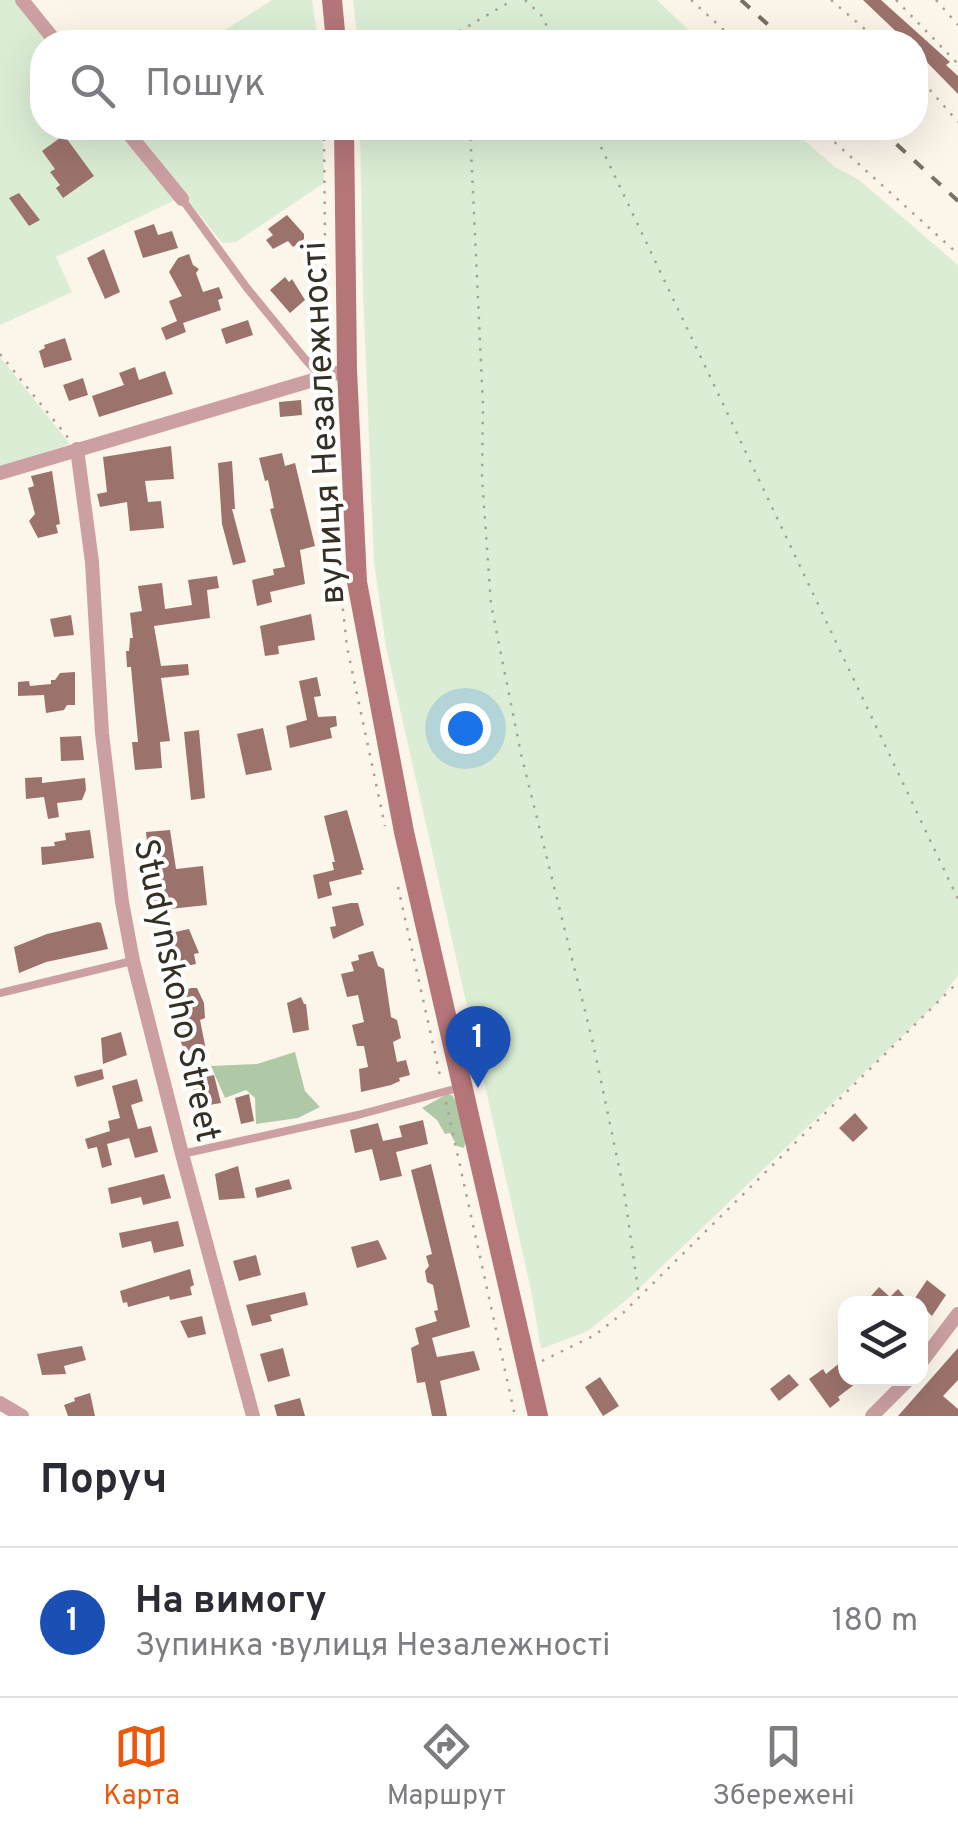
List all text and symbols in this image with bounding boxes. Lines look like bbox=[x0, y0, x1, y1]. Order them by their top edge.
search box bbox=[30, 30, 928, 140]
icon: search bbox=[65, 58, 120, 113]
text: Пошук bbox=[145, 61, 266, 110]
street label: вулиця Незалежності bbox=[294, 240, 356, 605]
your location bbox=[440, 703, 491, 754]
street label: Studynskoho Street bbox=[121, 835, 229, 1146]
pin: 1 bbox=[446, 1006, 510, 1088]
map controls bbox=[838, 1296, 928, 1386]
button: layers bbox=[838, 1296, 928, 1386]
text: Поруч bbox=[40, 1455, 167, 1508]
text: На вимогу bbox=[135, 1578, 327, 1627]
text: 1 bbox=[66, 1602, 79, 1642]
text: 180 m bbox=[832, 1602, 918, 1642]
text: Зупинка · вулиця Незалежності bbox=[135, 1627, 611, 1667]
tab: Карта bbox=[103, 1719, 180, 1815]
tab: Маршрут bbox=[387, 1719, 506, 1815]
tab: Збережені bbox=[713, 1719, 855, 1815]

